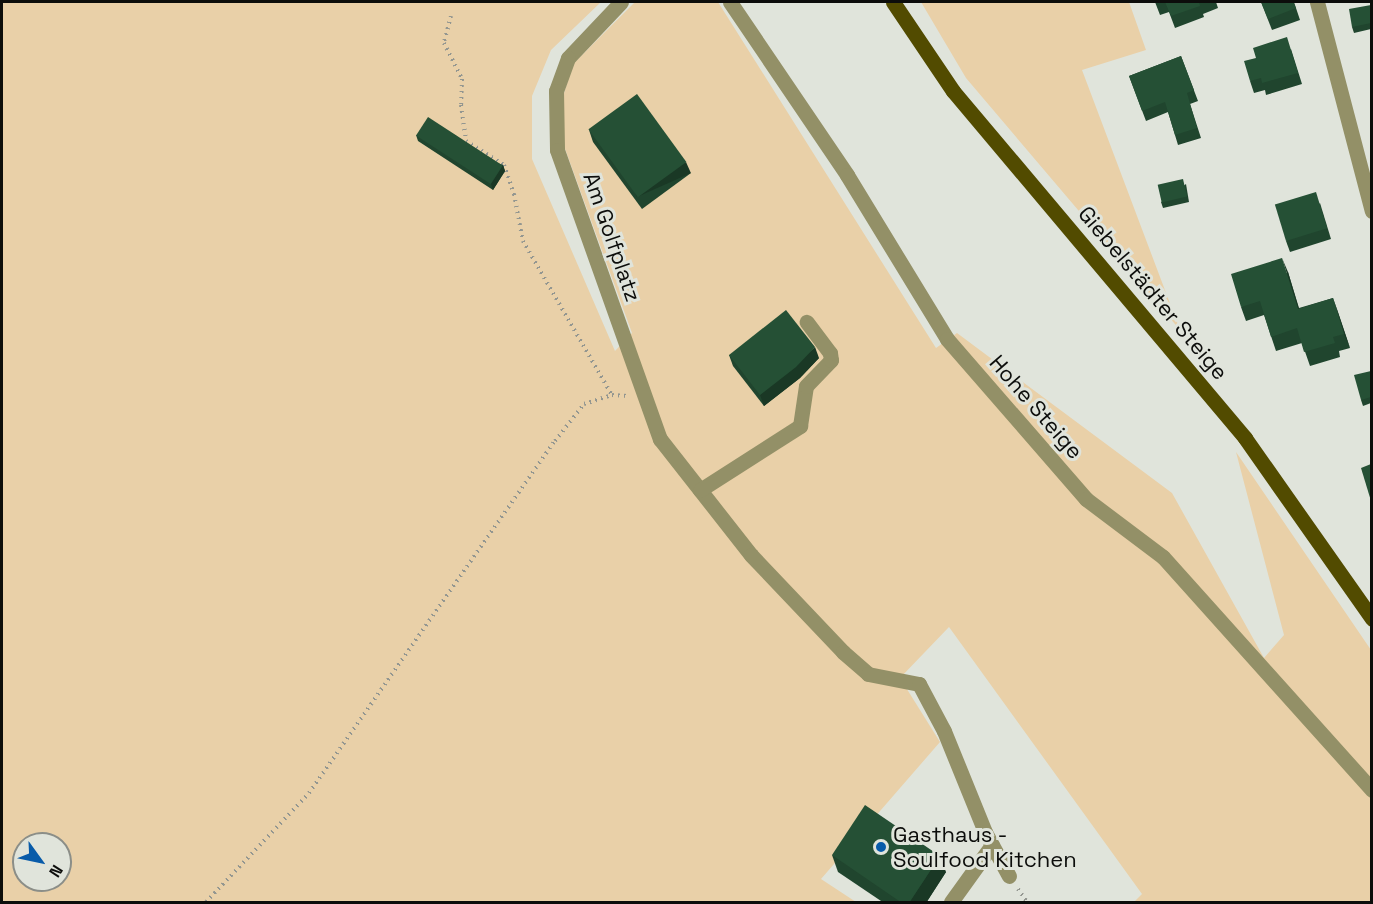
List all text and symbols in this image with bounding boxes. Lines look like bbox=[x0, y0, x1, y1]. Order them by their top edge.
street label: Am Golfplatz bbox=[578, 169, 646, 305]
street label: Giebelstädter Steige bbox=[1073, 201, 1233, 385]
street label: Hohe Steige bbox=[984, 350, 1088, 464]
place label: Gasthaus - Soulfood Kitchen bbox=[893, 821, 1077, 872]
north arrow bbox=[12, 832, 72, 892]
marker: Gasthaus - Soulfood Kitchen bbox=[874, 840, 888, 854]
text: N bbox=[44, 861, 68, 881]

